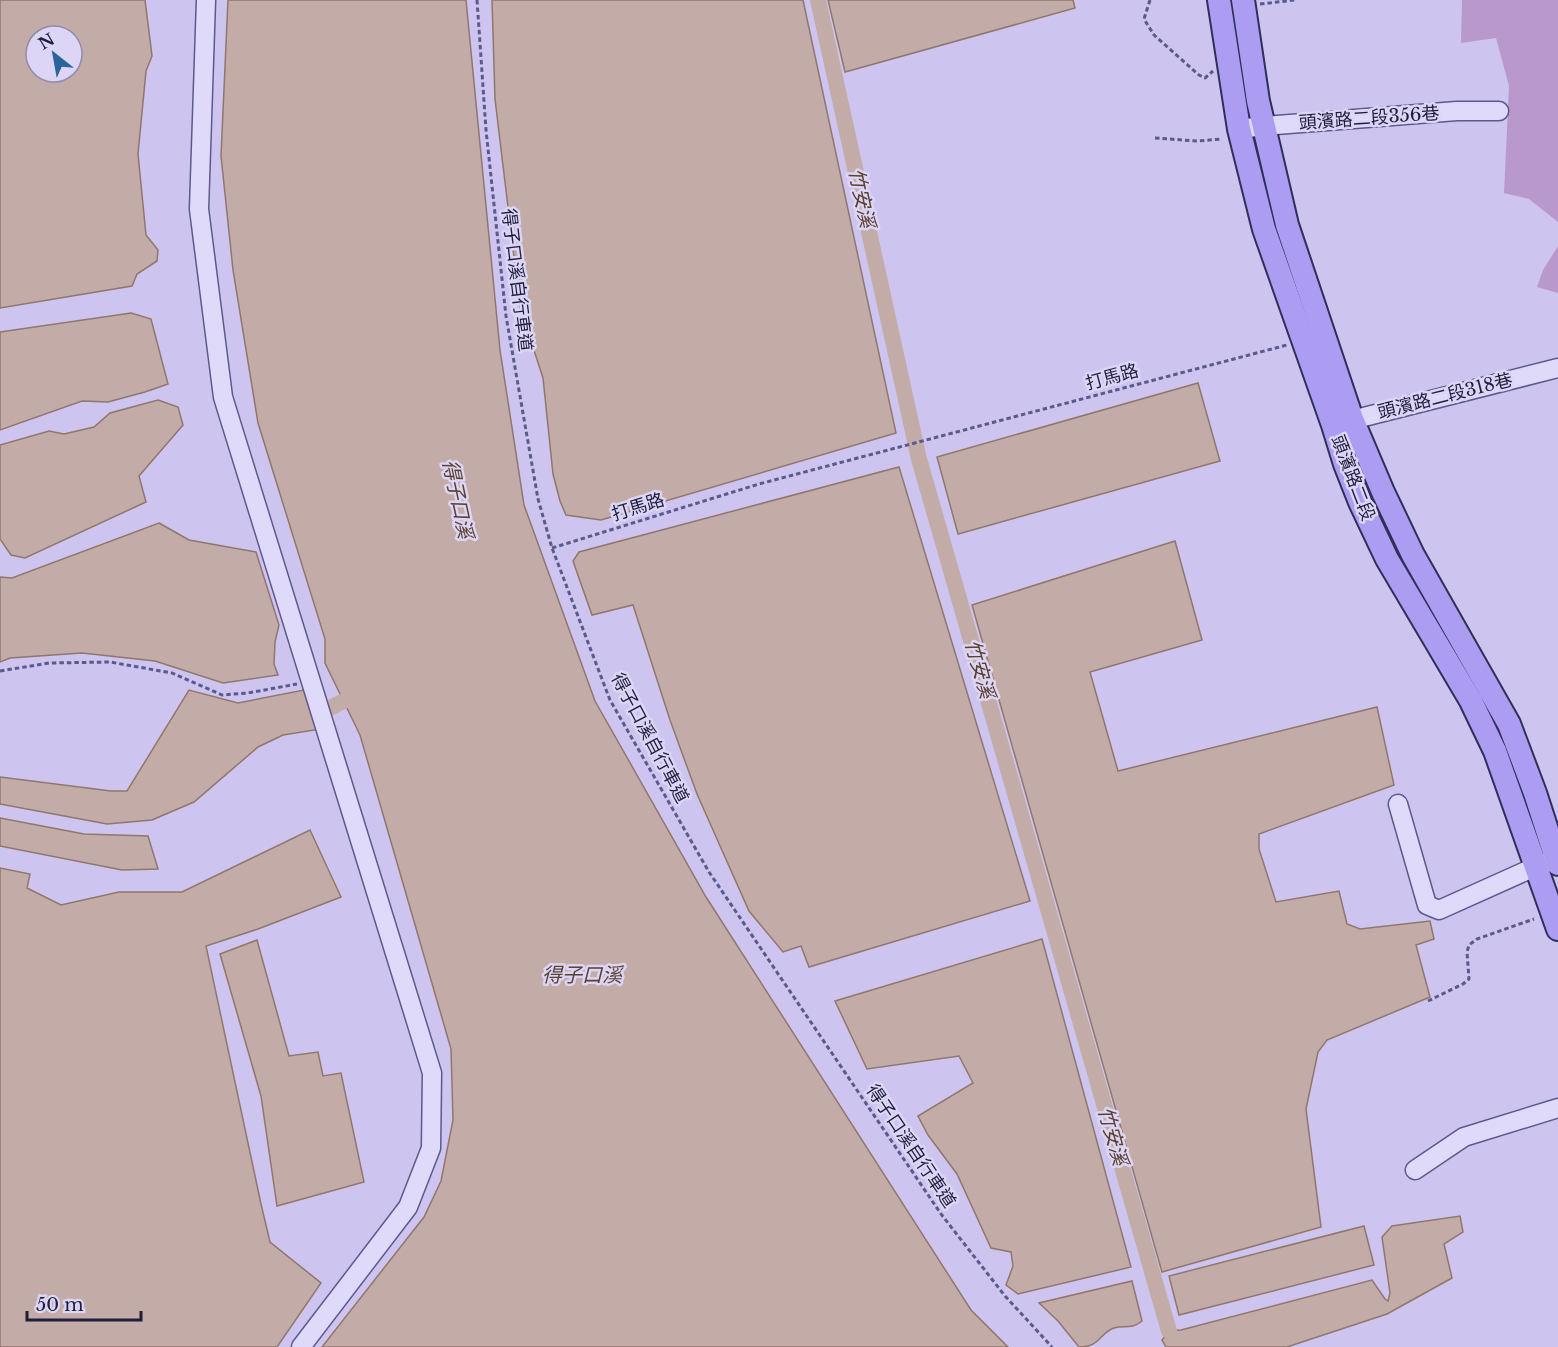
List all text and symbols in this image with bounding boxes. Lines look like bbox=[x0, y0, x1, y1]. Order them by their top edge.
north arrow bbox=[24, 24, 84, 84]
text: N bbox=[35, 29, 58, 54]
street label: 頭濱路二段356巷 bbox=[1298, 102, 1440, 134]
water label: 竹安溪 bbox=[844, 166, 881, 233]
street label: 得子口溪自行車道 bbox=[497, 207, 537, 353]
street label: 打馬路 bbox=[1083, 359, 1141, 395]
street label: 頭濱路二段318巷 bbox=[1375, 369, 1515, 423]
street label: 頭濱路二段 bbox=[1327, 432, 1379, 524]
water label: 得子口溪 bbox=[438, 457, 479, 544]
street label: 打馬路 bbox=[609, 489, 667, 525]
water label: 竹安溪 bbox=[960, 637, 1001, 704]
street label: 得子口溪自行車道 bbox=[606, 669, 694, 807]
water label: 得子口溪 bbox=[542, 963, 625, 987]
street label: 得子口溪自行車道 bbox=[862, 1080, 960, 1212]
water label: 竹安溪 bbox=[1093, 1104, 1134, 1171]
scale bar bbox=[27, 1284, 141, 1322]
text: 50 m bbox=[36, 1294, 84, 1316]

